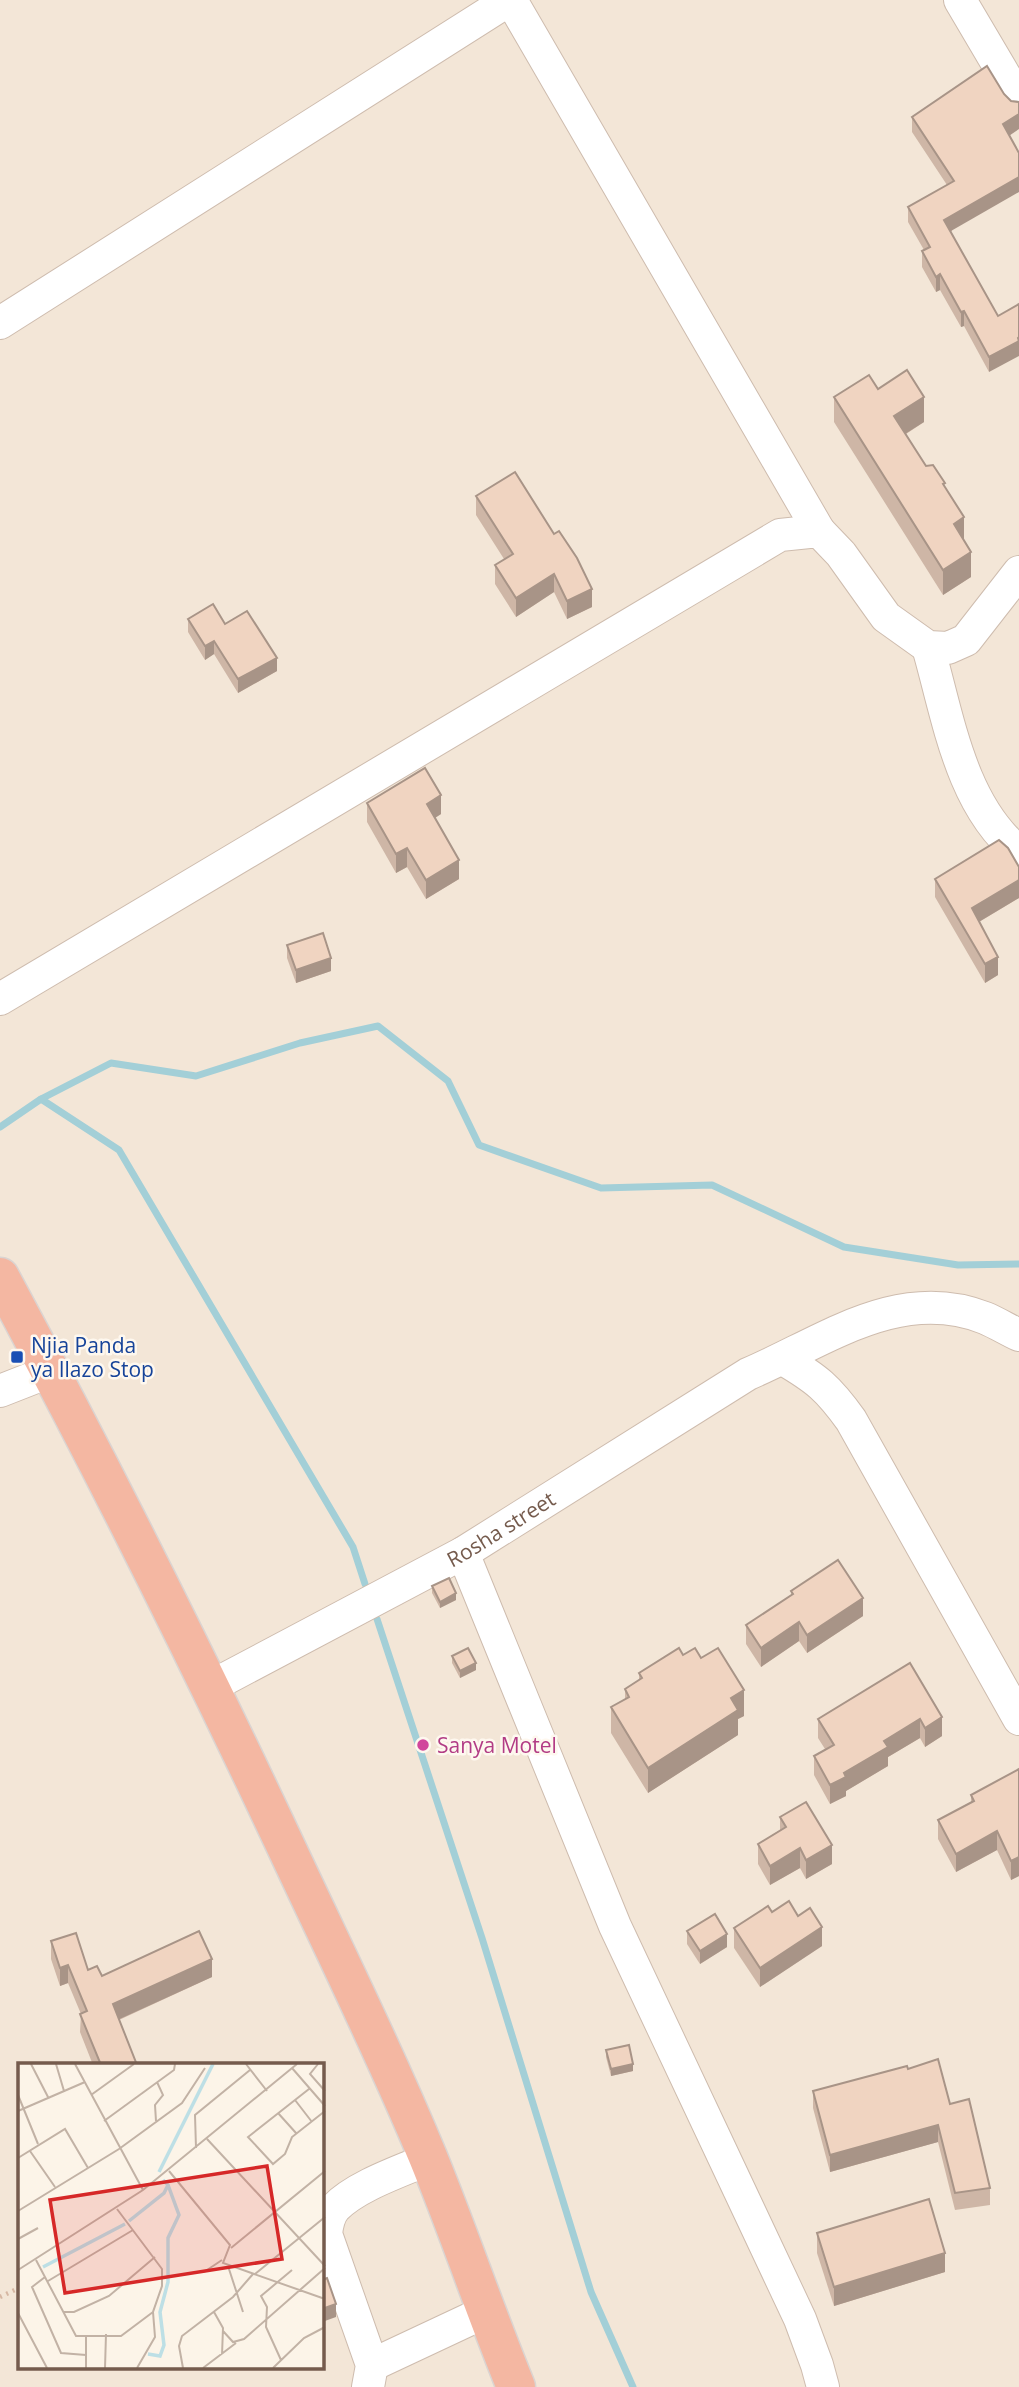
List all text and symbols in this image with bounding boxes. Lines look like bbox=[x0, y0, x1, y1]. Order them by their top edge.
place label: Njia Panda ya Ilazo Stop bbox=[31, 1331, 154, 1383]
marker: Njia Panda ya Ilazo Stop bbox=[9, 1349, 25, 1365]
street label: Rosha street bbox=[442, 1485, 560, 1573]
place label: Sanya Motel bbox=[437, 1731, 557, 1759]
marker: Sanya Motel bbox=[415, 1737, 431, 1753]
inset map bbox=[18, 2063, 324, 2370]

